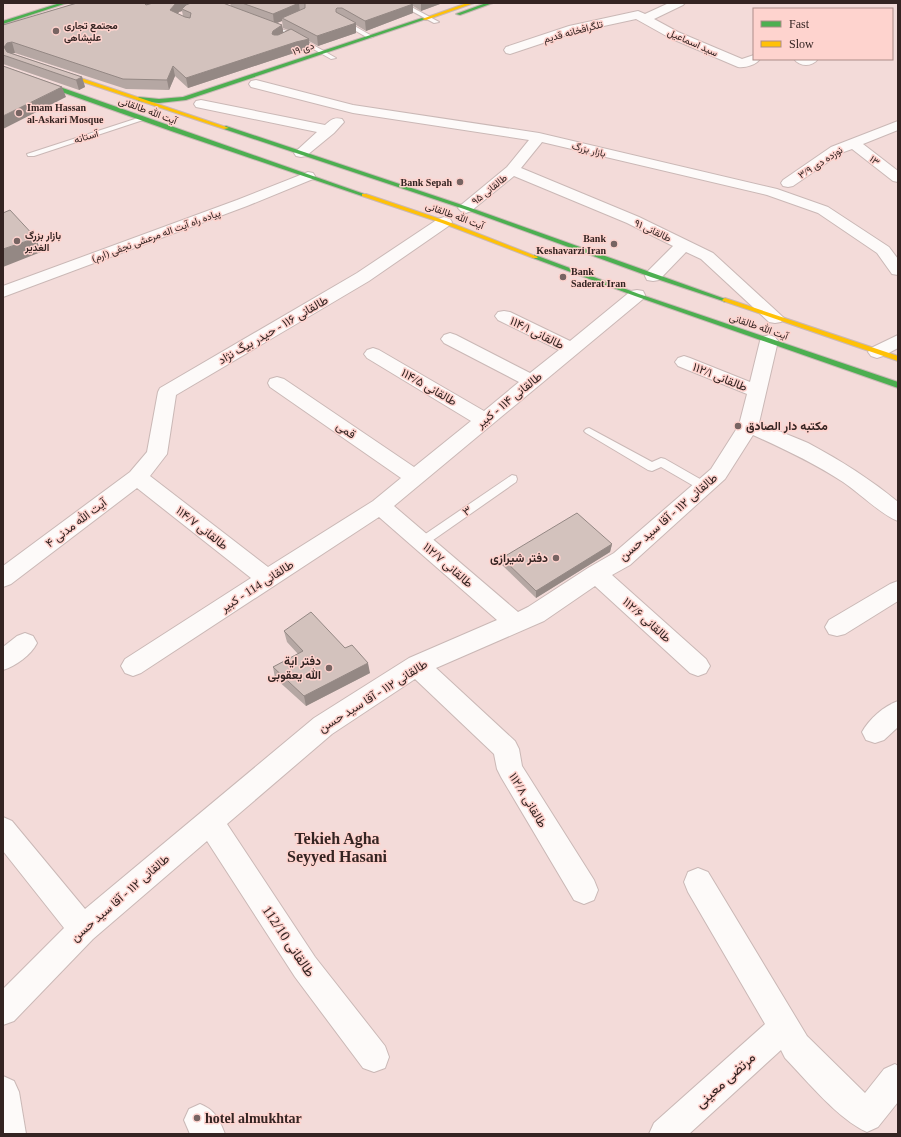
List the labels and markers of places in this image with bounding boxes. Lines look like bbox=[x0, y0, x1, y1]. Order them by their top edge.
place label: مجتمع تجاری علیشاهی bbox=[64, 20, 118, 44]
marker: مجتمع تجاری علیشاهی bbox=[51, 26, 61, 36]
place label: Imam Hassan al-Askari Mosque bbox=[27, 102, 104, 125]
marker: Imam Hassan al-Askari Mosque bbox=[14, 108, 24, 118]
place label: Bank Sepah bbox=[401, 177, 452, 188]
marker: Bank Sepah bbox=[455, 177, 465, 187]
place label: بازار بزرگ الغدیر bbox=[24, 230, 61, 254]
place label: Bank Keshavarzi Iran bbox=[536, 233, 606, 256]
marker: بازار بزرگ الغدیر bbox=[12, 236, 22, 246]
marker: Bank Keshavarzi Iran bbox=[609, 239, 619, 249]
place label: Bank Saderat Iran bbox=[571, 266, 626, 289]
marker: Bank Saderat Iran bbox=[558, 272, 568, 282]
place label: مکتبه دار الصادق bbox=[746, 419, 828, 434]
marker: مکتبه دار الصادق bbox=[733, 421, 743, 431]
place label: دفتر شیرازی bbox=[490, 551, 548, 566]
marker: دفتر شیرازی bbox=[551, 553, 561, 563]
place label: دفتر ایة الله یعقوبی bbox=[267, 654, 321, 683]
marker: دفتر ایة الله یعقوبی bbox=[324, 663, 334, 673]
place label: hotel almukhtar bbox=[205, 1111, 302, 1126]
marker: hotel almukhtar bbox=[192, 1113, 202, 1123]

